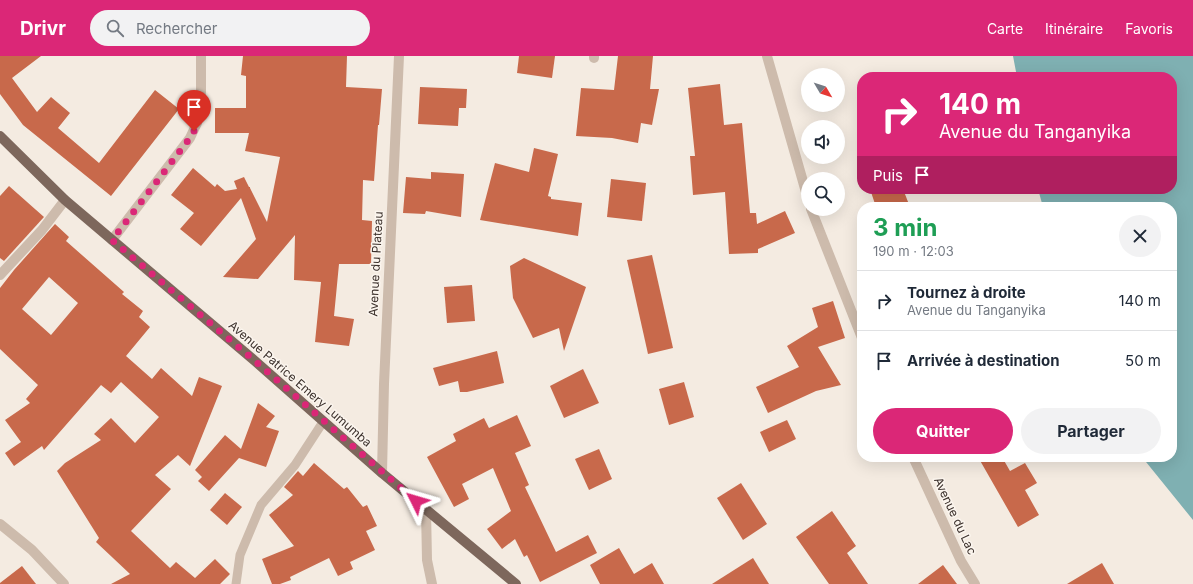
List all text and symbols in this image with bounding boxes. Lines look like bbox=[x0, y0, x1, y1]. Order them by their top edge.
search box bbox=[90, 10, 370, 46]
text: Drivr bbox=[20, 17, 66, 40]
icon: search bbox=[104, 17, 126, 39]
text: Rechercher bbox=[136, 19, 217, 38]
text: Carte bbox=[987, 20, 1023, 37]
text: Itinéraire bbox=[1045, 20, 1103, 37]
text: Favoris bbox=[1125, 20, 1173, 37]
north arrow bbox=[801, 68, 845, 112]
map controls bbox=[801, 68, 845, 216]
text: 140 m bbox=[939, 87, 1021, 121]
icon: right bbox=[873, 88, 925, 140]
pin bbox=[177, 90, 211, 131]
icon: arrive bbox=[183, 96, 205, 118]
button: sound bbox=[801, 120, 845, 164]
text: Avenue du Tanganyika bbox=[939, 121, 1131, 142]
icon: arrive bbox=[911, 164, 933, 186]
text: Puis bbox=[873, 166, 903, 185]
button: search bbox=[801, 172, 845, 216]
street label: Avenue du Plateau bbox=[365, 211, 386, 317]
text: 3 min bbox=[873, 213, 938, 242]
button: close bbox=[1119, 215, 1161, 257]
text: 190 m · 12:03 bbox=[873, 243, 954, 259]
text: Tournez à droite bbox=[907, 283, 1026, 302]
icon: right bbox=[873, 290, 895, 312]
text: 140 m bbox=[1118, 291, 1161, 310]
text: Avenue du Tanganyika bbox=[907, 302, 1046, 318]
street label: Avenue Patrice Emery Lumumba bbox=[226, 317, 375, 450]
icon: arrive bbox=[873, 350, 895, 372]
text: Arrivée à destination bbox=[907, 351, 1060, 370]
text: 50 m bbox=[1125, 351, 1161, 370]
button: Quitter bbox=[873, 408, 1013, 454]
button: Partager bbox=[1021, 408, 1161, 454]
street label: Avenue du Lac bbox=[931, 475, 980, 557]
position arrow bbox=[395, 480, 437, 522]

